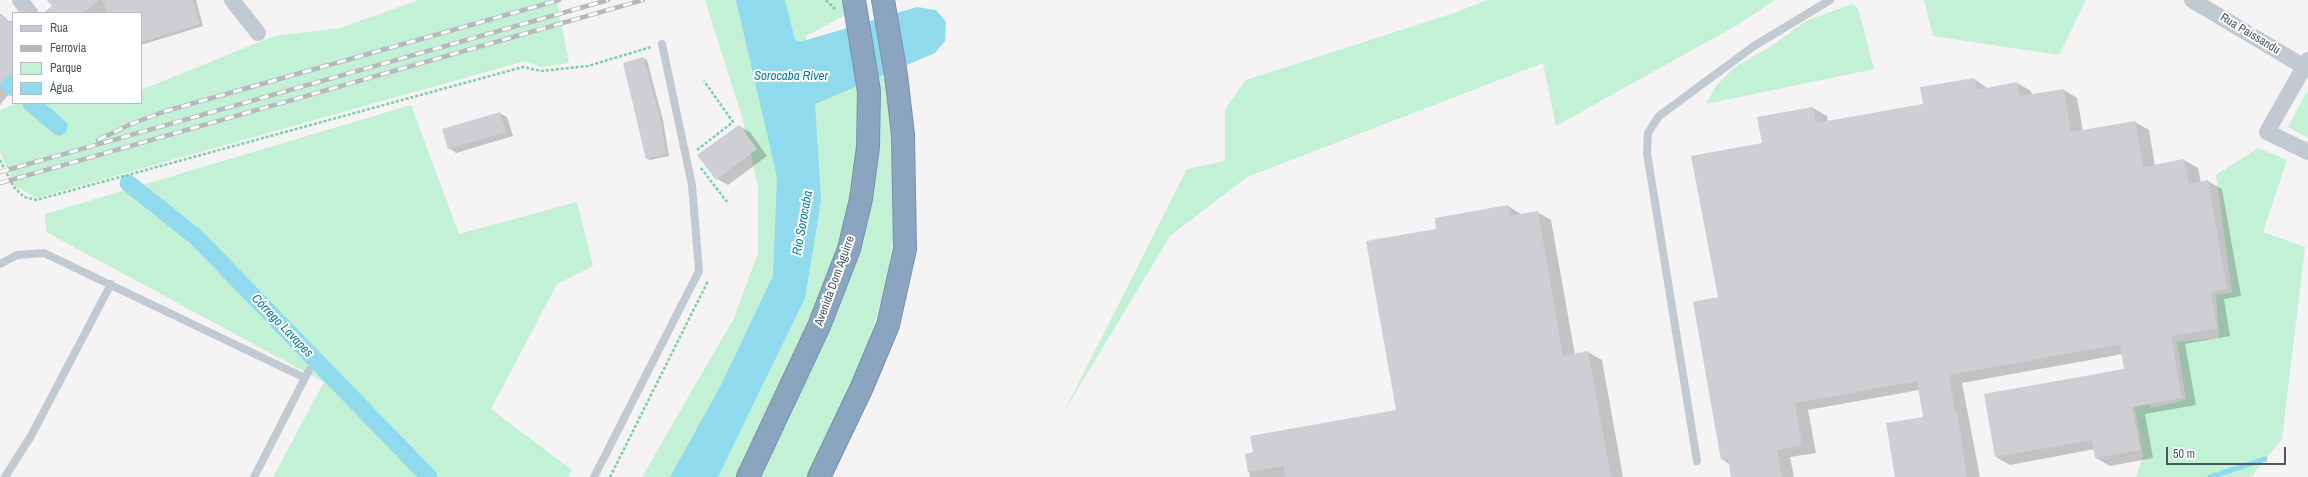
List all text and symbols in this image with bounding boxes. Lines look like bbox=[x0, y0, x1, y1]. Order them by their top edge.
street label: Rua Paissandu bbox=[2217, 11, 2283, 57]
legend bbox=[12, 12, 142, 104]
text: Rua bbox=[50, 20, 68, 36]
text: Ferrovia bbox=[50, 40, 86, 56]
text: Parque bbox=[50, 60, 82, 76]
water label: Sorocaba River bbox=[754, 69, 828, 85]
text: Água bbox=[50, 80, 73, 96]
water label: Rio Sorocaba bbox=[790, 190, 816, 256]
street label: Avenida Dom Aguirre bbox=[812, 234, 858, 328]
water label: Córrego Lavapes bbox=[248, 291, 316, 361]
scale bar bbox=[2168, 439, 2288, 465]
text: 50 m bbox=[2173, 446, 2195, 462]

